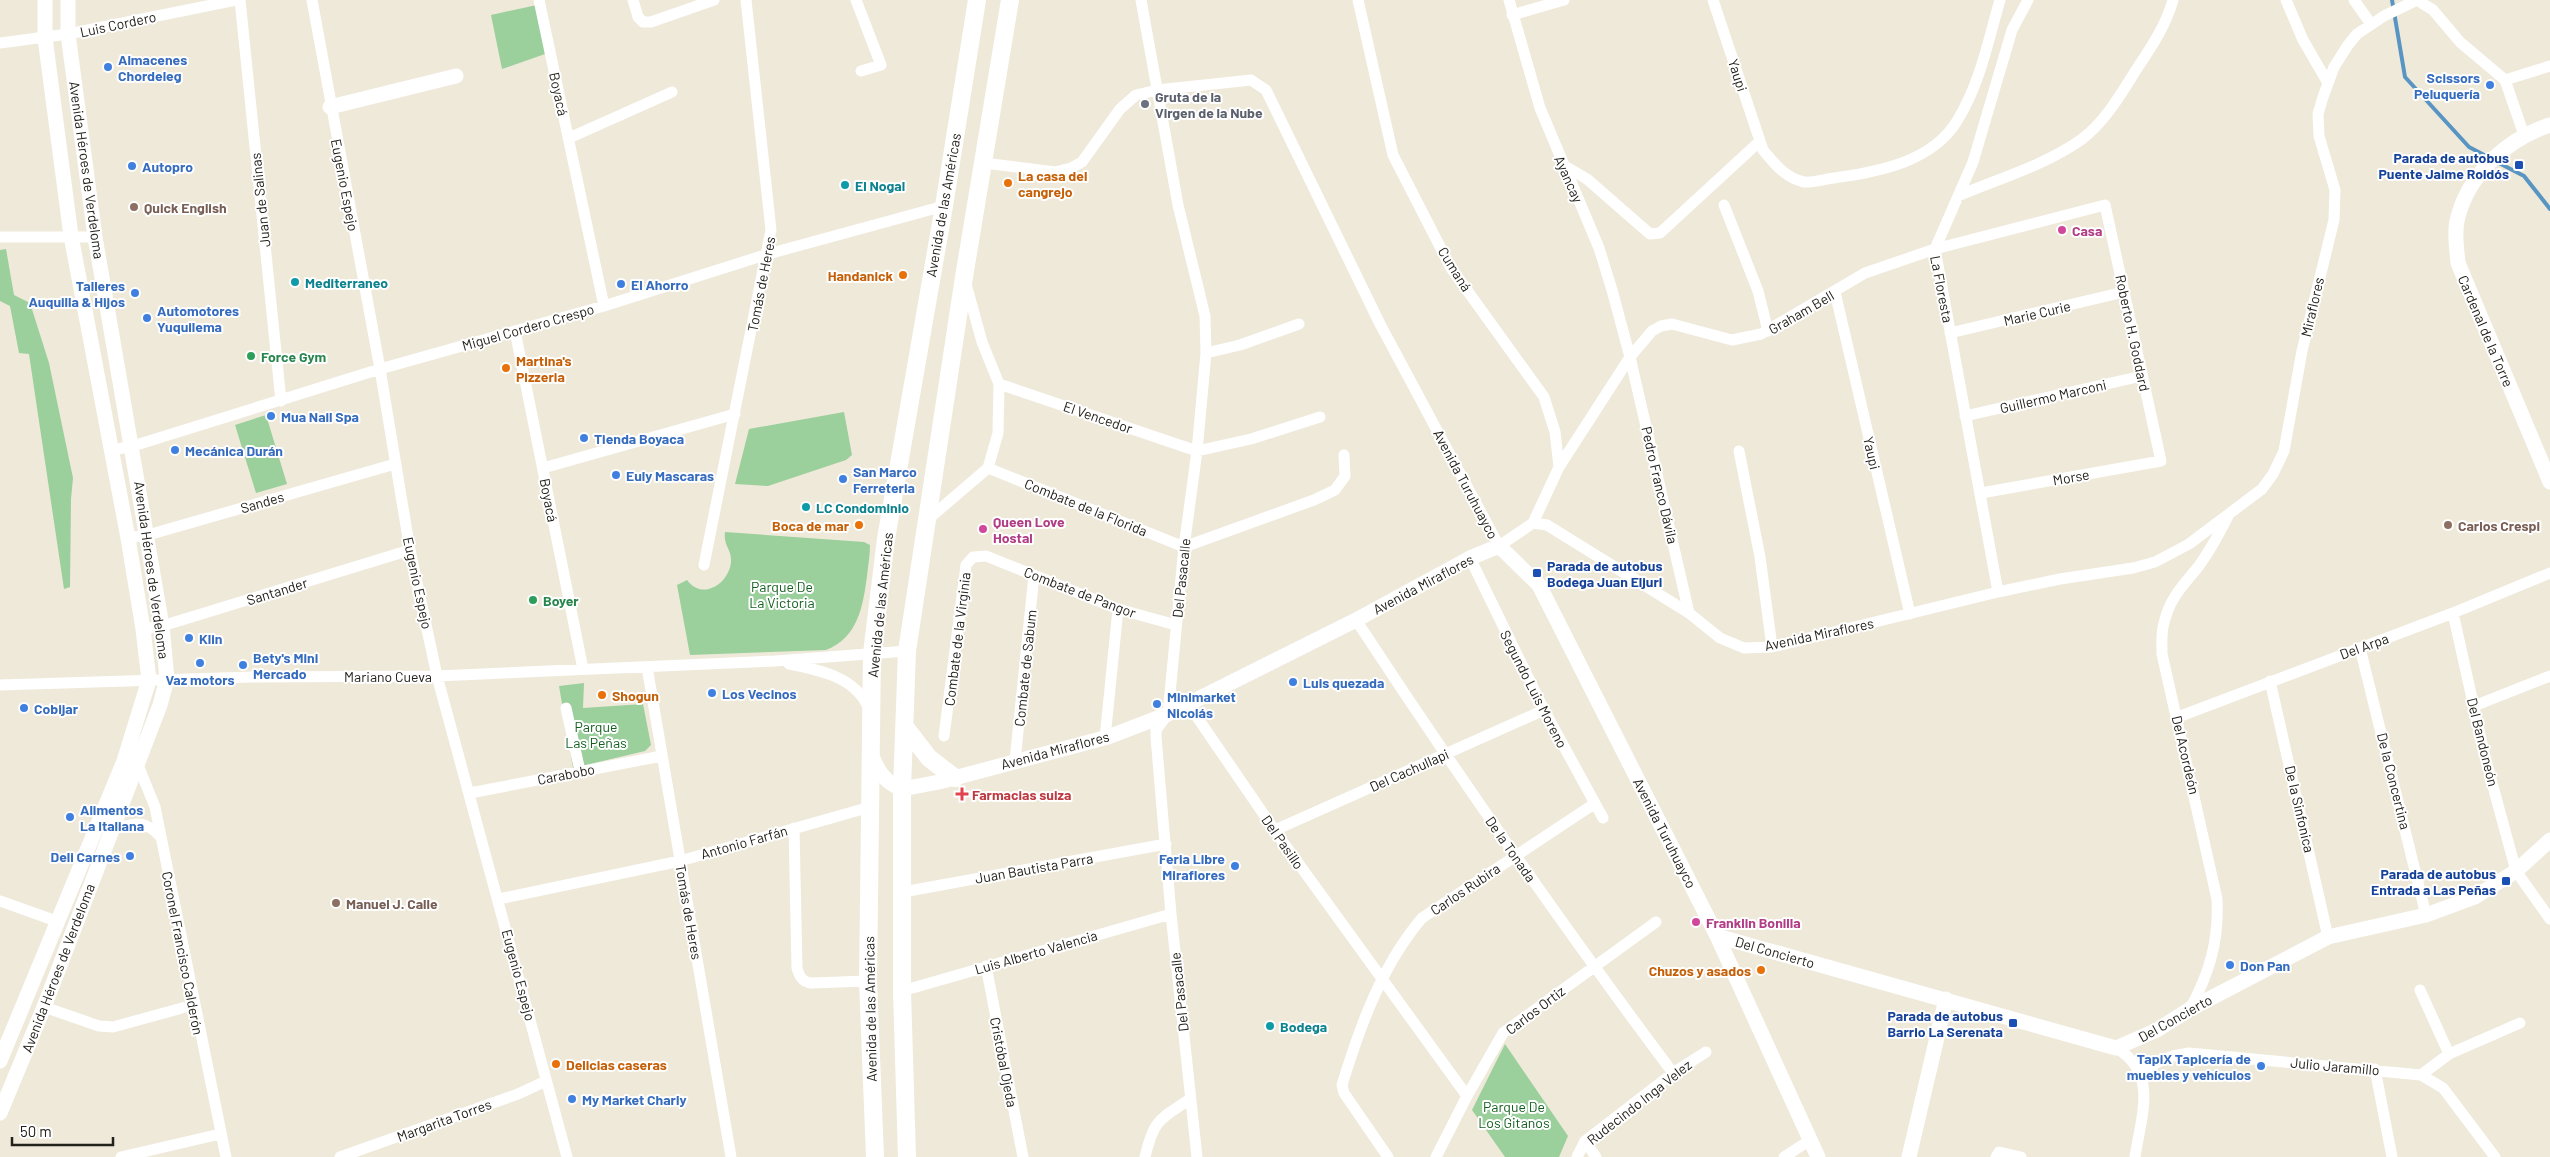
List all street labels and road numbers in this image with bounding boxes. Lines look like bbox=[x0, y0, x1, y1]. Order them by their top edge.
street label: Luis Cordero bbox=[78, 8, 158, 40]
street label: Yaupi bbox=[1725, 57, 1751, 93]
street label: Boyacá bbox=[546, 71, 572, 117]
street label: Avenida Héroes de Verdeloma bbox=[66, 80, 108, 260]
street label: Avenida de las Américas bbox=[922, 131, 964, 278]
street label: Eugenio Espejo bbox=[328, 137, 362, 233]
street label: Juan de Salinas bbox=[247, 152, 273, 248]
street label: Ayancay bbox=[1551, 153, 1587, 206]
street label: Tomás de Heres bbox=[743, 235, 779, 333]
street label: Cumaná bbox=[1435, 244, 1475, 294]
street label: La Floresta bbox=[1927, 254, 1957, 324]
street label: Roberto H. Goddard bbox=[2112, 273, 2154, 393]
street label: Cardenal de la Torre bbox=[2455, 273, 2517, 389]
street label: Miraflores bbox=[2297, 275, 2327, 339]
street label: Graham Bell bbox=[1765, 286, 1837, 338]
street label: Marie Curie bbox=[2002, 297, 2072, 329]
street label: Miguel Cordero Crespo bbox=[460, 300, 596, 354]
street label: Guillermo Marconi bbox=[1998, 375, 2108, 417]
street label: El Vencedor bbox=[1061, 397, 1135, 437]
street label: Pedro Franco Dávila bbox=[1638, 425, 1682, 545]
street label: Avenida Turuhuayco bbox=[1430, 426, 1502, 542]
street label: Yaupi bbox=[1860, 435, 1884, 471]
street label: Morse bbox=[2051, 465, 2091, 489]
street label: Combate de la Florida bbox=[1022, 475, 1150, 539]
street label: Boyacá bbox=[536, 477, 562, 523]
street label: Avenida Héroes de Verdeloma bbox=[131, 480, 173, 660]
street label: Sandes bbox=[238, 488, 286, 516]
street label: Avenida de las Américas bbox=[864, 531, 896, 678]
street label: Eugenio Espejo bbox=[400, 535, 436, 631]
street label: Del Pasacalle bbox=[1168, 537, 1194, 619]
street label: Avenida Miraflores bbox=[1370, 550, 1476, 618]
street label: Combate de Pangor bbox=[1022, 563, 1138, 621]
street label: Combate de la Virginia bbox=[940, 571, 974, 707]
street label: Santander bbox=[245, 574, 309, 608]
street label: Combate de Sabum bbox=[1010, 609, 1040, 727]
street label: Avenida Miraflores bbox=[1763, 614, 1876, 654]
street label: Segundo Luis Moreno bbox=[1497, 627, 1571, 751]
street label: Del Arpa bbox=[2337, 629, 2391, 663]
street label: Mariano Cueva bbox=[344, 668, 432, 685]
street label: Del Bandoneón bbox=[2464, 696, 2502, 788]
street label: Del Acordeón bbox=[2169, 714, 2203, 796]
street label: Avenida Miraflores bbox=[999, 727, 1111, 773]
street label: De la Concertina bbox=[2374, 731, 2414, 831]
street label: Del Cachullapi bbox=[1367, 745, 1451, 795]
street label: Carabobo bbox=[536, 760, 596, 788]
street label: De la Sinfonica bbox=[2282, 764, 2318, 854]
street label: Avenida Turuhuayco bbox=[1630, 775, 1700, 891]
street label: Del Pasillo bbox=[1258, 812, 1308, 872]
street label: De la Tonada bbox=[1482, 813, 1540, 885]
street label: Antonio Farfán bbox=[699, 821, 789, 863]
street label: Juan Bautista Parra bbox=[974, 849, 1094, 887]
street label: Carlos Rubira bbox=[1427, 859, 1503, 919]
street label: Tomás de Heres bbox=[672, 863, 706, 961]
street label: Coronel Francisco Calderón bbox=[159, 870, 207, 1036]
street label: Avenida Héroes de Verdeloma bbox=[18, 881, 98, 1055]
street label: Luis Alberto Valencia bbox=[973, 926, 1099, 978]
street label: Eugenio Espejo bbox=[499, 927, 539, 1023]
street label: Del Concierto bbox=[1733, 933, 1817, 971]
street label: Avenida de las Américas bbox=[860, 936, 880, 1082]
street label: Del Pasacalle bbox=[1166, 951, 1192, 1033]
street label: Carlos Ortiz bbox=[1502, 982, 1568, 1038]
street label: Del Concierto bbox=[2135, 991, 2215, 1045]
street label: Cristóbal Ojeda bbox=[987, 1015, 1021, 1109]
street label: Julio Jaramillo bbox=[2290, 1054, 2380, 1078]
street label: Rudecindo Inga Velez bbox=[1583, 1056, 1695, 1148]
street label: Margarita Torres bbox=[394, 1095, 494, 1145]

